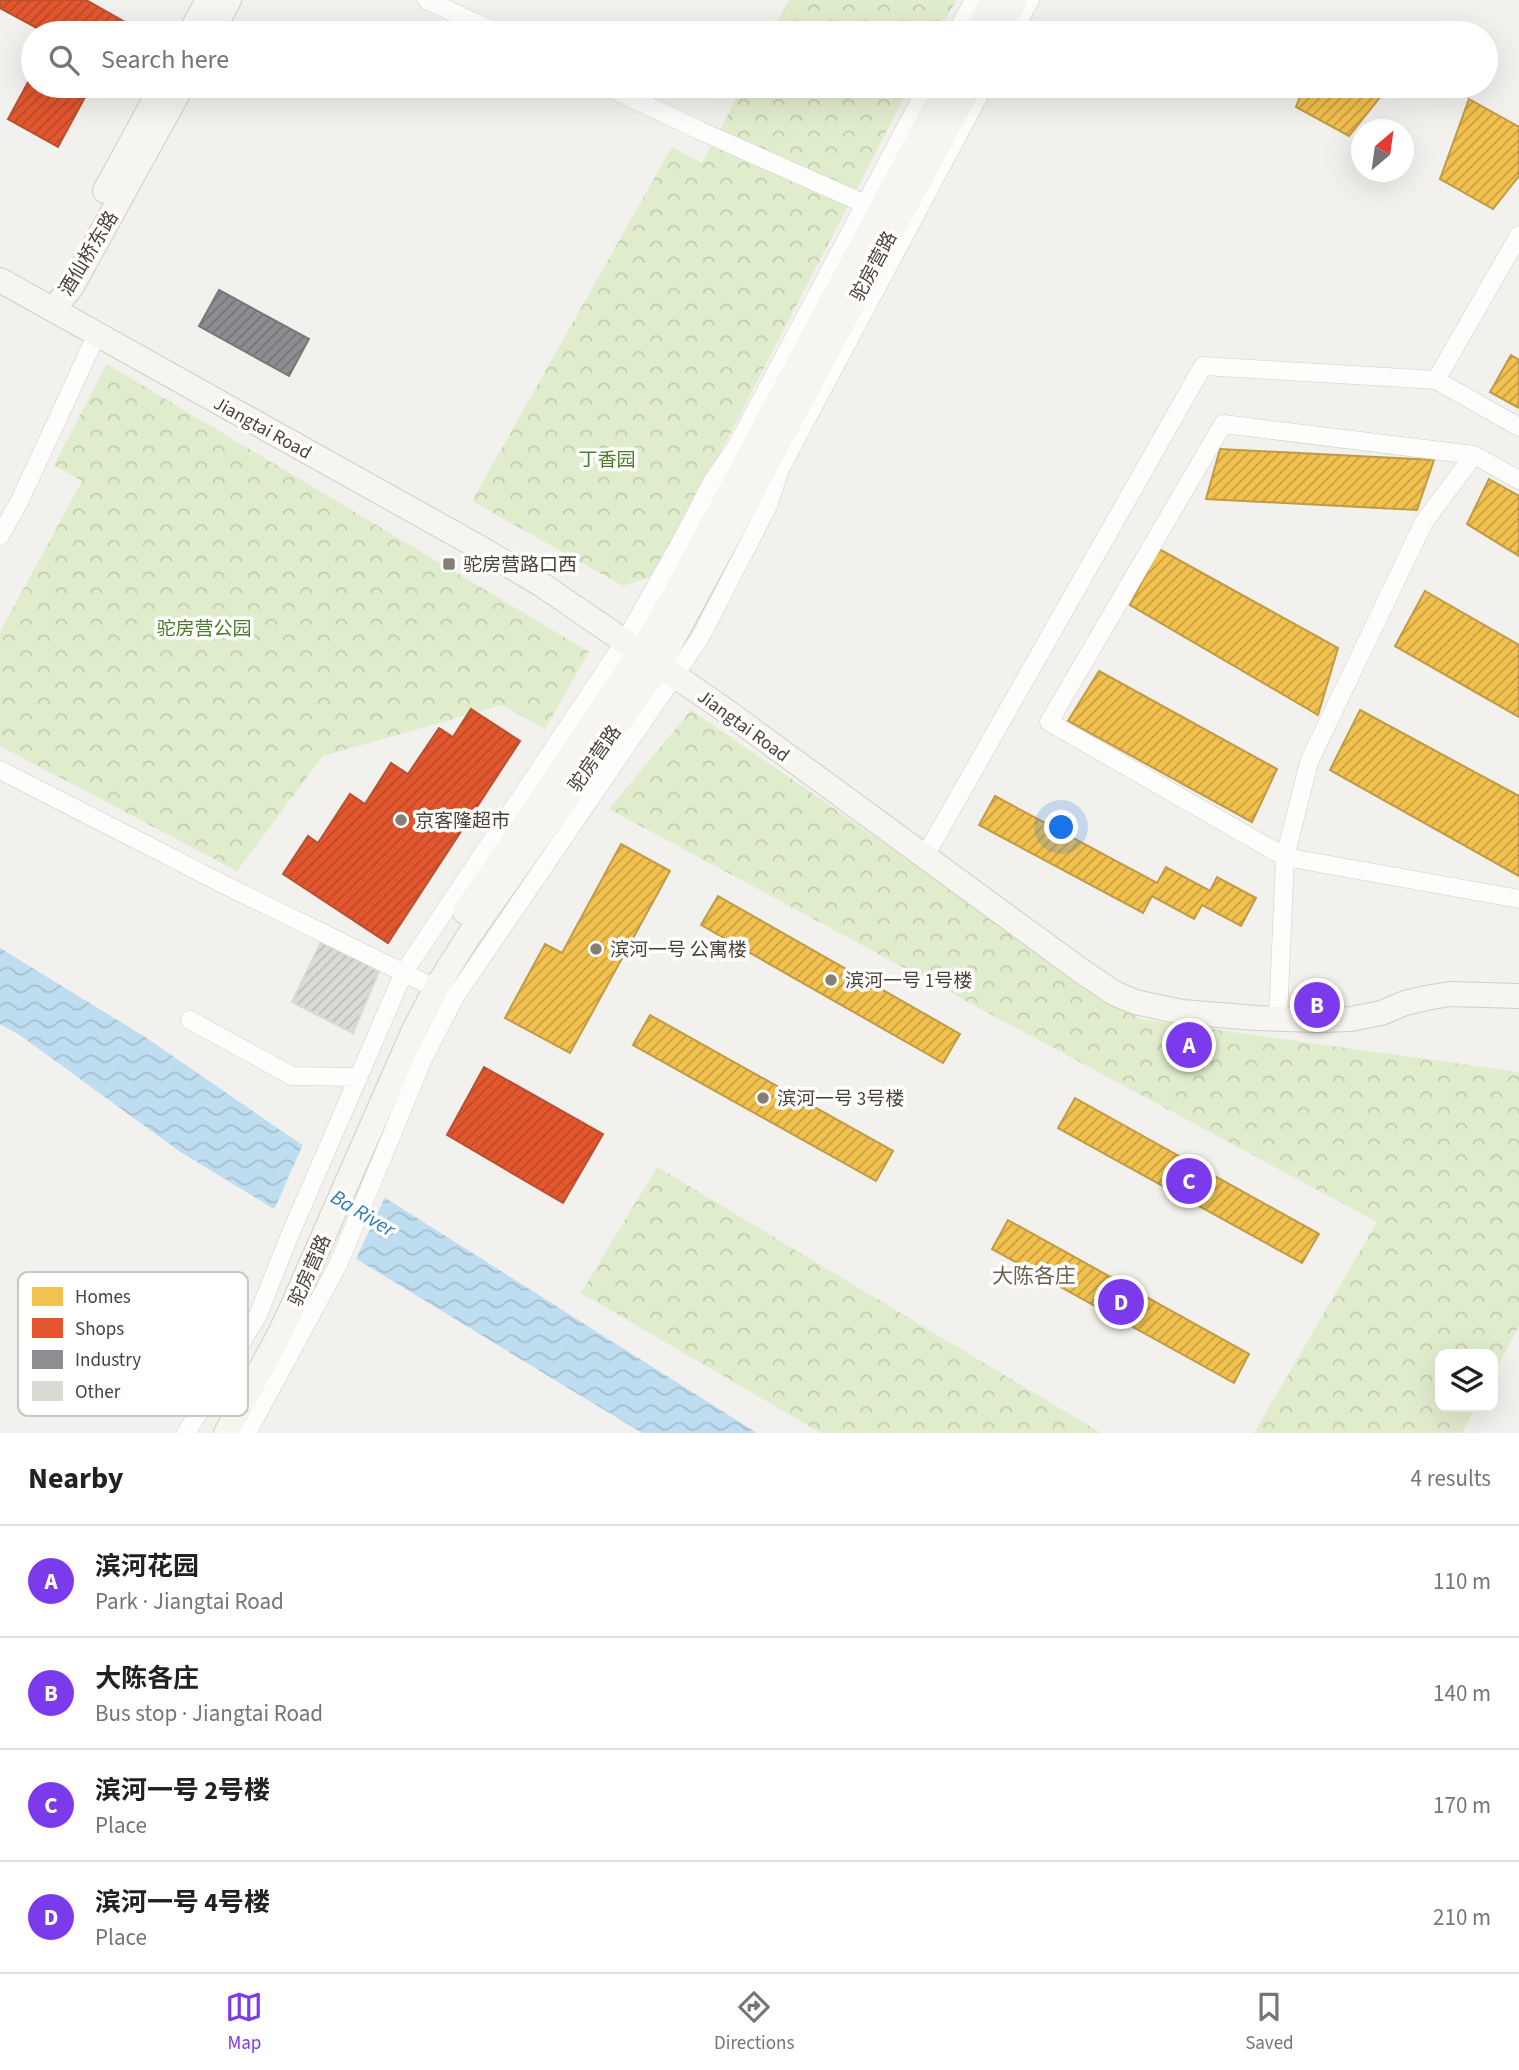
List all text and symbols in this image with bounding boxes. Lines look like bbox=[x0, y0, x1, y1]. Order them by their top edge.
search box bbox=[21, 21, 1498, 98]
icon: search bbox=[45, 41, 83, 79]
text: Search here bbox=[101, 41, 229, 78]
north arrow bbox=[1351, 119, 1414, 182]
street label: 酒仙桥东路 bbox=[53, 206, 125, 301]
street label: 驼房营路 bbox=[845, 227, 904, 307]
street label: Jiangtai Road bbox=[208, 390, 316, 466]
park label: 丁香园 bbox=[578, 447, 636, 474]
place label: 驼房营路口西 bbox=[463, 552, 577, 579]
marker: 驼房营路口西 bbox=[441, 556, 457, 572]
park label: 驼房营公园 bbox=[156, 616, 252, 643]
street label: Jiangtai Road bbox=[691, 684, 795, 769]
street label: 驼房营路 bbox=[562, 720, 628, 798]
place label: 京客隆超市 bbox=[415, 808, 510, 835]
your location bbox=[1044, 810, 1078, 844]
marker: 京客隆超市 bbox=[393, 812, 409, 828]
place label: 滨河一号 公寓楼 bbox=[610, 937, 747, 964]
marker: 滨河一号 公寓楼 bbox=[588, 941, 604, 957]
place label: 滨河一号 1号楼 bbox=[845, 968, 972, 995]
marker: 滨河一号 1号楼 bbox=[823, 972, 839, 988]
pin: B bbox=[1294, 979, 1340, 1031]
pin: A bbox=[1166, 1019, 1212, 1071]
place label: 滨河一号 3号楼 bbox=[777, 1086, 904, 1113]
marker: 滨河一号 3号楼 bbox=[755, 1090, 771, 1106]
pin: C bbox=[1166, 1155, 1212, 1207]
water label: Ba River bbox=[325, 1182, 402, 1244]
street label: 驼房营路 bbox=[283, 1230, 338, 1311]
district label: 大陈各庄 bbox=[992, 1261, 1076, 1291]
legend bbox=[18, 1272, 248, 1416]
pin: D bbox=[1098, 1276, 1144, 1328]
text: Homes bbox=[75, 1284, 131, 1311]
text: Shops bbox=[75, 1316, 124, 1343]
text: Industry bbox=[75, 1347, 141, 1374]
map controls bbox=[1435, 1349, 1498, 1412]
button: layers bbox=[1435, 1349, 1498, 1412]
text: Other bbox=[75, 1379, 121, 1406]
text: Nearby bbox=[28, 1457, 123, 1500]
text: 4 results bbox=[1411, 1462, 1491, 1495]
text: 滨河花园 bbox=[95, 1548, 199, 1585]
text: A bbox=[44, 1565, 58, 1598]
text: 110 m bbox=[1433, 1565, 1491, 1598]
text: Park · Jiangtai Road bbox=[95, 1585, 284, 1618]
text: 大陈各庄 bbox=[95, 1660, 199, 1697]
text: B bbox=[44, 1677, 58, 1710]
text: 140 m bbox=[1433, 1677, 1491, 1710]
text: Bus stop · Jiangtai Road bbox=[95, 1697, 323, 1730]
text: 滨河一号 2号楼 bbox=[95, 1772, 270, 1809]
text: C bbox=[44, 1789, 58, 1822]
text: 170 m bbox=[1433, 1789, 1491, 1822]
text: Place bbox=[95, 1809, 147, 1842]
text: 滨河一号 4号楼 bbox=[95, 1884, 270, 1921]
text: D bbox=[44, 1901, 58, 1934]
text: 210 m bbox=[1433, 1901, 1491, 1934]
text: Place bbox=[95, 1921, 147, 1954]
tab: Map bbox=[225, 1988, 263, 2057]
tab: Directions bbox=[714, 1988, 794, 2057]
tab: Saved bbox=[1245, 1988, 1294, 2057]

